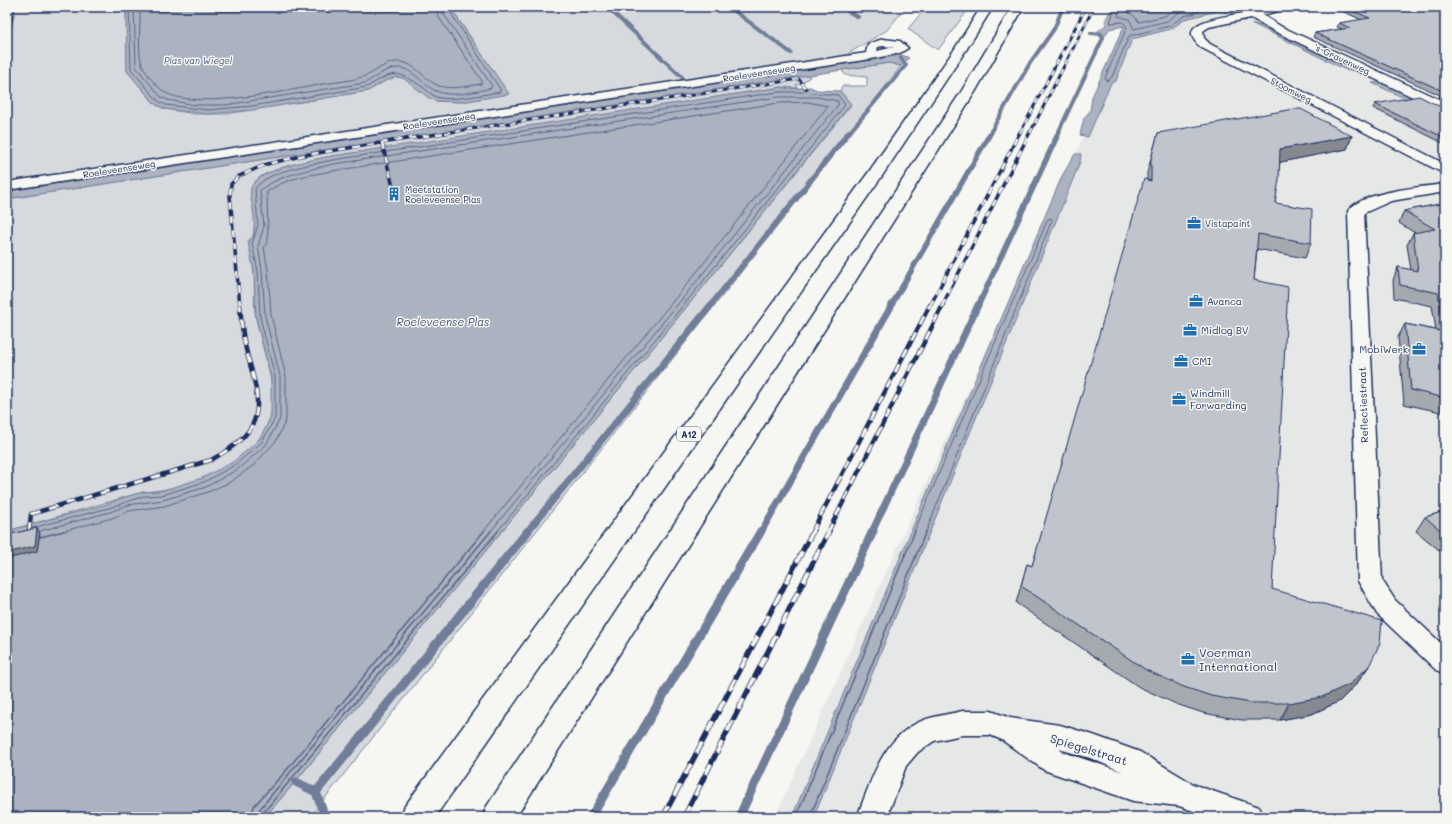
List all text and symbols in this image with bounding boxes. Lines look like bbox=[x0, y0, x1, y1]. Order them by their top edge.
street label: 's-Gravenweg bbox=[1312, 41, 1372, 77]
water label: Plas van Wiegel bbox=[164, 55, 233, 66]
street label: Roeleveenseweg bbox=[722, 62, 796, 84]
street label: Stoomweg bbox=[1269, 75, 1313, 105]
street label: Roeleveenseweg bbox=[402, 110, 476, 132]
street label: Roeleveenseweg bbox=[82, 158, 156, 180]
place label: Meetstation Roeleveense Plas bbox=[405, 184, 481, 205]
building icon: Meetstation Roeleveense Plas bbox=[386, 186, 402, 202]
office icon: Vistapaint bbox=[1186, 215, 1202, 231]
place label: Vistapaint bbox=[1205, 218, 1250, 229]
office icon: Avanca bbox=[1188, 293, 1204, 309]
place label: Avanca bbox=[1207, 294, 1242, 308]
water label: Roeleveense Plas bbox=[397, 314, 489, 329]
office icon: Midlog BV bbox=[1182, 322, 1198, 338]
place label: Midlog BV bbox=[1201, 323, 1248, 337]
office icon: MobiWerk bbox=[1411, 341, 1427, 357]
place label: MobiWerk bbox=[1359, 342, 1408, 356]
office icon: CMI bbox=[1173, 353, 1189, 369]
place label: CMI bbox=[1192, 354, 1212, 368]
street label: Reflectiestraat bbox=[1355, 367, 1371, 443]
place label: Windmill Forwarding bbox=[1190, 386, 1246, 412]
office icon: Windmill Forwarding bbox=[1171, 391, 1187, 407]
road number: A12 bbox=[677, 427, 701, 441]
place label: Voerman International bbox=[1199, 644, 1277, 674]
office icon: Voerman International bbox=[1180, 651, 1196, 667]
street label: Spiegelstraat bbox=[1048, 730, 1130, 768]

